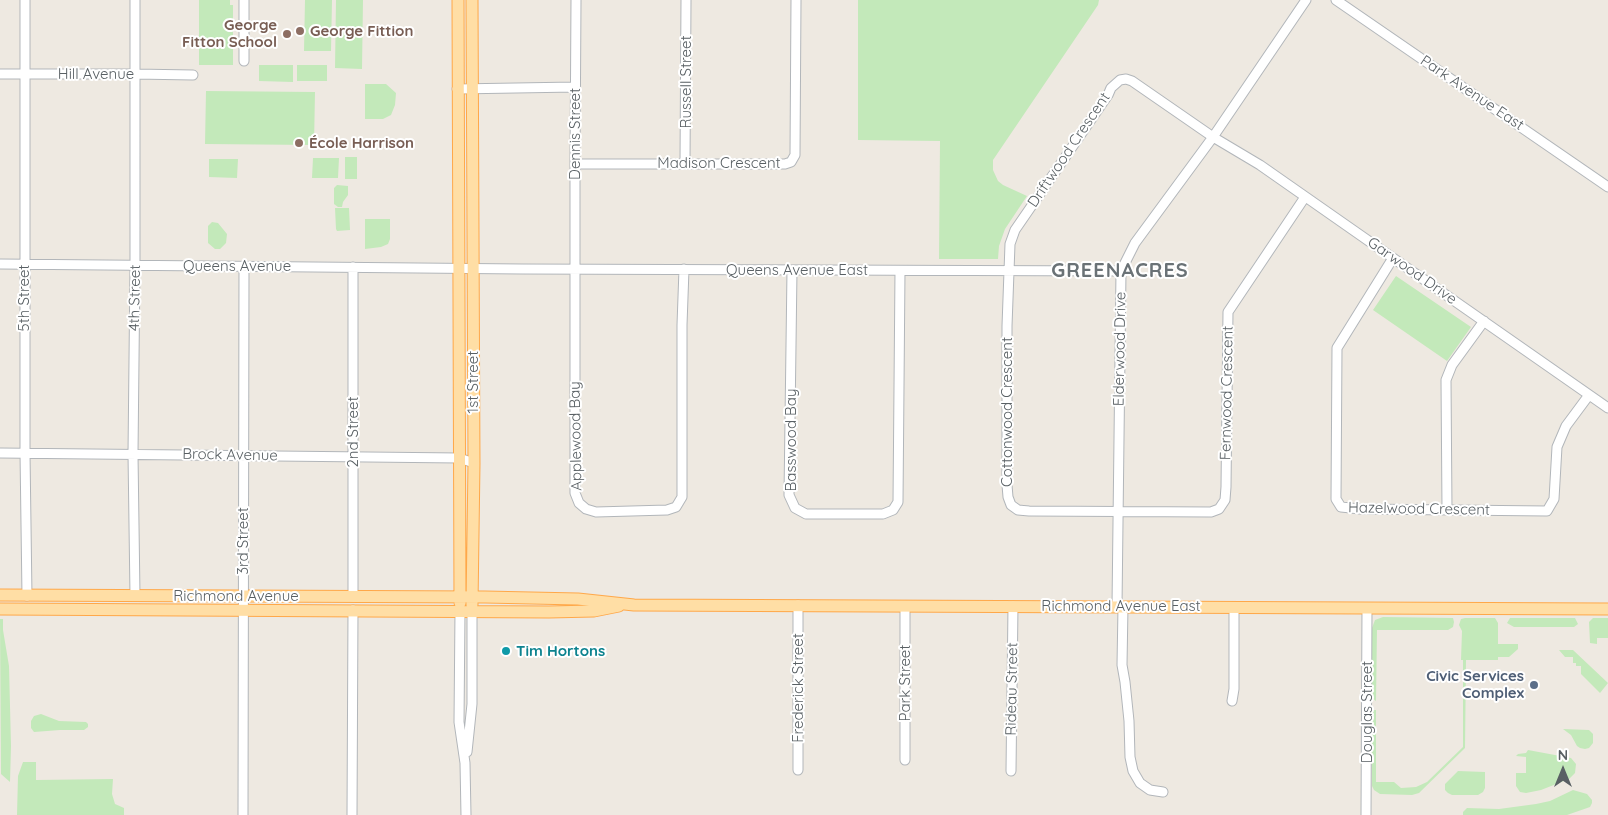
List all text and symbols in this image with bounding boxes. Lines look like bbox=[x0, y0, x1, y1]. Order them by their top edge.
place label: George Fitton School bbox=[182, 16, 277, 51]
place label: George Fittion bbox=[310, 22, 413, 40]
marker: George Fittion bbox=[294, 25, 306, 37]
marker: George Fitton School bbox=[281, 28, 293, 40]
street label: Russell Street bbox=[677, 36, 695, 128]
street label: Park Avenue East bbox=[1417, 52, 1527, 134]
street label: Hill Avenue bbox=[58, 65, 134, 83]
street label: Dennis Street bbox=[566, 88, 584, 180]
street label: Driftwood Crescent bbox=[1024, 89, 1114, 211]
place label: École Harrison bbox=[309, 134, 414, 152]
marker: École Harrison bbox=[293, 137, 305, 149]
street label: Madison Crescent bbox=[657, 154, 781, 172]
street label: Garwood Drive bbox=[1364, 234, 1460, 308]
street label: Queens Avenue bbox=[183, 257, 291, 275]
district label: GREENACRES bbox=[1050, 259, 1190, 283]
street label: Queens Avenue East bbox=[726, 261, 868, 279]
street label: 5th Street bbox=[15, 265, 33, 331]
street label: 4th Street bbox=[125, 265, 145, 331]
street label: Elderwood Drive bbox=[1110, 292, 1130, 406]
street label: Fernwood Crescent bbox=[1217, 326, 1237, 460]
street label: Cottonwood Crescent bbox=[998, 337, 1016, 487]
street label: 1st Street bbox=[464, 351, 482, 413]
street label: Applewood Bay bbox=[566, 381, 586, 491]
street label: Basswood Bay bbox=[782, 389, 800, 491]
street label: 2nd Street bbox=[344, 396, 362, 468]
street label: Brock Avenue bbox=[182, 445, 278, 465]
street label: Hazelwood Crescent bbox=[1348, 499, 1490, 519]
street label: 3rd Street bbox=[234, 507, 252, 575]
street label: Richmond Avenue bbox=[173, 587, 299, 605]
street label: Richmond Avenue East bbox=[1041, 597, 1201, 615]
street label: Frederick Street bbox=[789, 633, 807, 743]
place label: Tim Hortons bbox=[516, 642, 605, 660]
street label: Rideau Street bbox=[1002, 642, 1022, 736]
marker: Tim Hortons bbox=[500, 645, 512, 657]
street label: Park Street bbox=[896, 645, 914, 721]
street label: Douglas Street bbox=[1358, 661, 1376, 763]
place label: Civic Services Complex bbox=[1426, 667, 1524, 702]
marker: Civic Services Complex bbox=[1528, 679, 1540, 691]
north arrow bbox=[1538, 745, 1588, 795]
text: N bbox=[1558, 746, 1568, 764]

